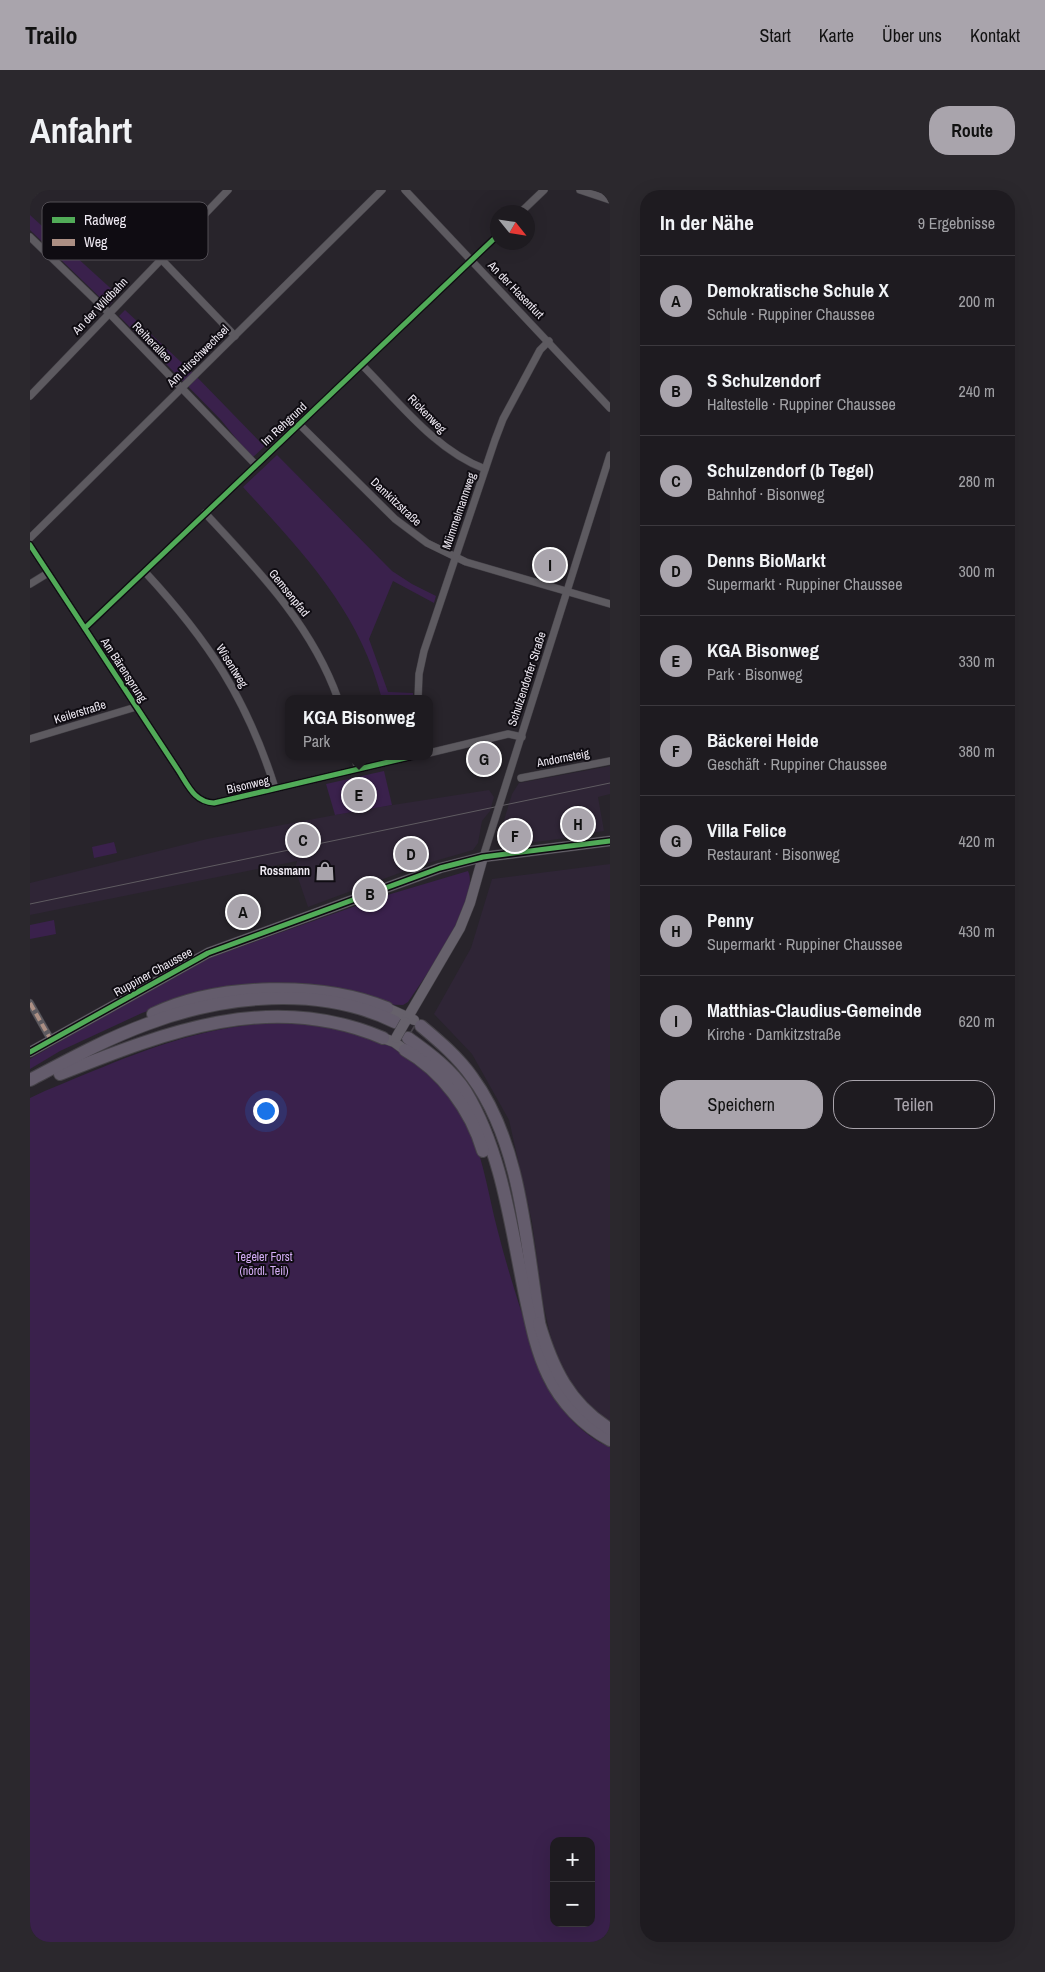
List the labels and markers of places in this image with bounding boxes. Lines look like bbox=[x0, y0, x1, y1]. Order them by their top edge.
pin: I bbox=[534, 546, 566, 584]
pin: G bbox=[468, 740, 500, 778]
pin: E bbox=[343, 776, 375, 814]
pin: H bbox=[562, 805, 594, 843]
pin: F bbox=[499, 817, 531, 855]
pin: C bbox=[287, 821, 319, 859]
pin: D bbox=[395, 835, 427, 873]
shop icon: Rossmann bbox=[314, 860, 336, 882]
place label: Rossmann bbox=[260, 863, 310, 879]
pin: B bbox=[354, 875, 386, 913]
pin: A bbox=[227, 893, 259, 931]

